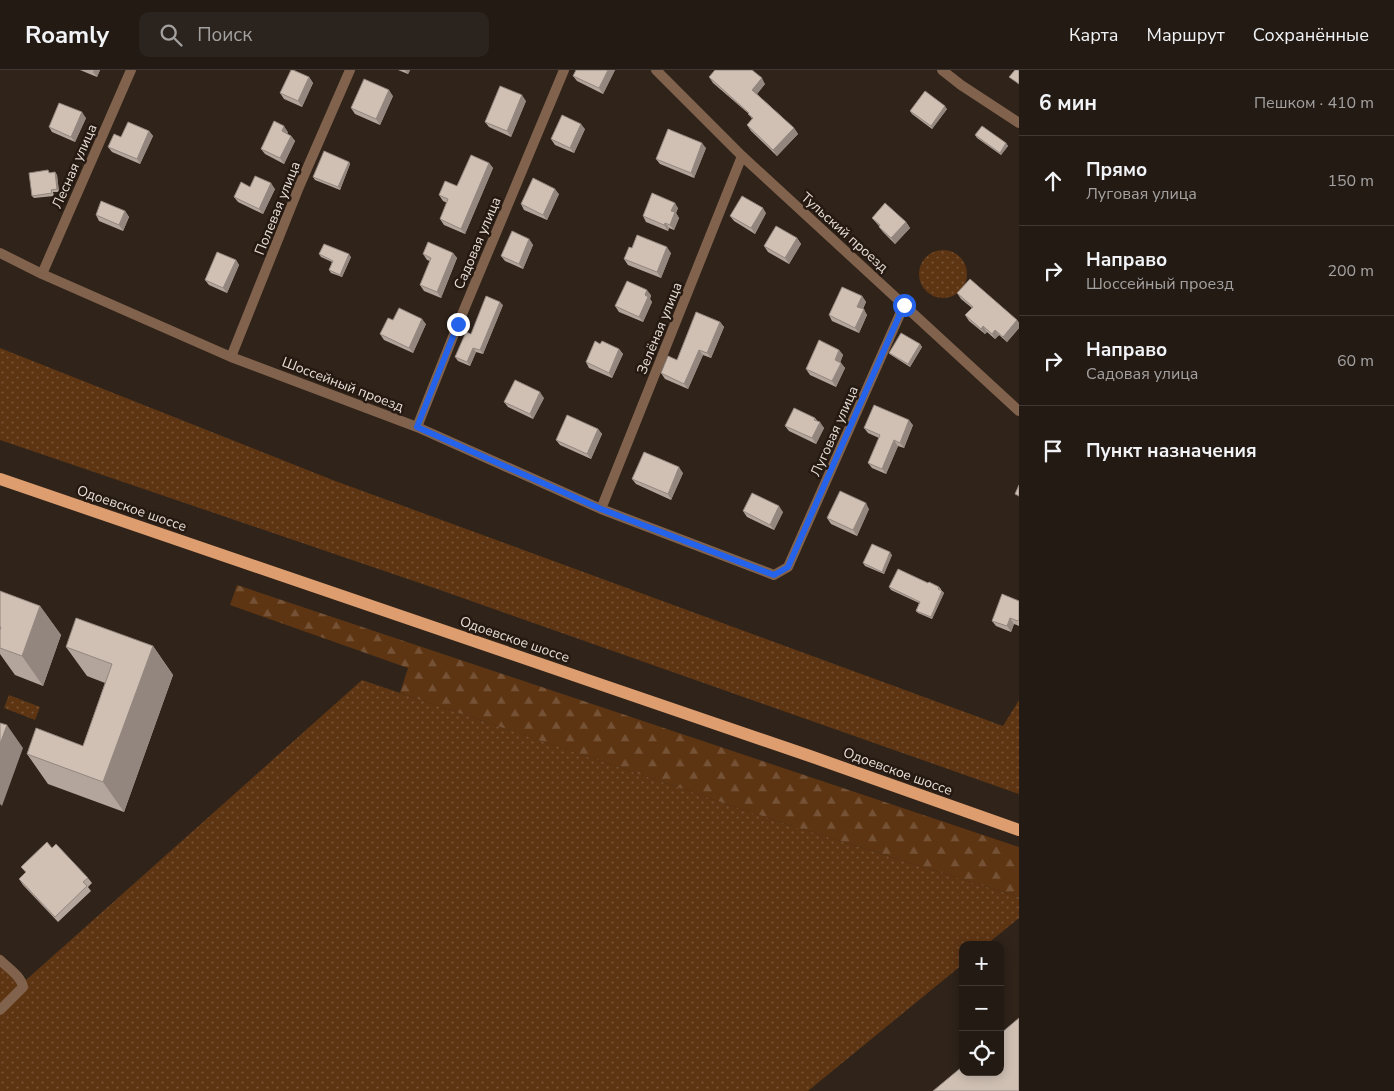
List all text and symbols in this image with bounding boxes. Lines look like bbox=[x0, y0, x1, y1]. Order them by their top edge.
search box bbox=[139, 12, 489, 57]
text: Roamly bbox=[25, 19, 109, 51]
icon: search bbox=[157, 21, 185, 49]
text: Поиск bbox=[197, 22, 252, 48]
text: Карта bbox=[1069, 23, 1119, 47]
text: Маршрут bbox=[1147, 23, 1225, 47]
text: Сохранённые bbox=[1253, 23, 1369, 47]
text: 6 мин bbox=[1039, 89, 1097, 117]
text: Пешком · 410 m bbox=[1254, 92, 1374, 114]
street label: Лесная улица bbox=[47, 121, 102, 211]
text: Прямо bbox=[1086, 157, 1147, 183]
street label: Полевая улица bbox=[250, 159, 305, 258]
icon: ahead bbox=[1039, 167, 1067, 195]
text: 150 m bbox=[1327, 170, 1374, 192]
text: Луговая улица bbox=[1086, 183, 1197, 205]
street label: Тульский проезд bbox=[797, 188, 892, 277]
street label: Садовая улица bbox=[449, 194, 505, 292]
text: Направо bbox=[1086, 247, 1167, 273]
icon: right bbox=[1039, 257, 1067, 285]
text: 200 m bbox=[1327, 260, 1374, 282]
text: Шоссейный проезд bbox=[1086, 273, 1234, 295]
street label: Зелёная улица bbox=[632, 279, 687, 377]
route start bbox=[893, 294, 916, 317]
route end bbox=[447, 313, 470, 336]
text: Направо bbox=[1086, 337, 1167, 363]
icon: right bbox=[1039, 347, 1067, 375]
text: 60 m bbox=[1337, 350, 1374, 372]
street label: Шоссейный проезд bbox=[279, 352, 407, 416]
text: Садовая улица bbox=[1086, 363, 1199, 385]
street label: Луговая улица bbox=[806, 383, 863, 479]
icon: arrive bbox=[1039, 437, 1067, 465]
text: Пункт назначения bbox=[1086, 438, 1257, 464]
street label: Одоевское шоссе bbox=[74, 481, 189, 536]
street label: Одоевское шоссе bbox=[457, 612, 572, 667]
street label: Одоевское шоссе bbox=[841, 743, 955, 800]
map controls bbox=[959, 941, 1004, 1076]
button: + bbox=[959, 941, 1004, 986]
button: − bbox=[959, 986, 1004, 1031]
button: locate bbox=[959, 1031, 1004, 1076]

